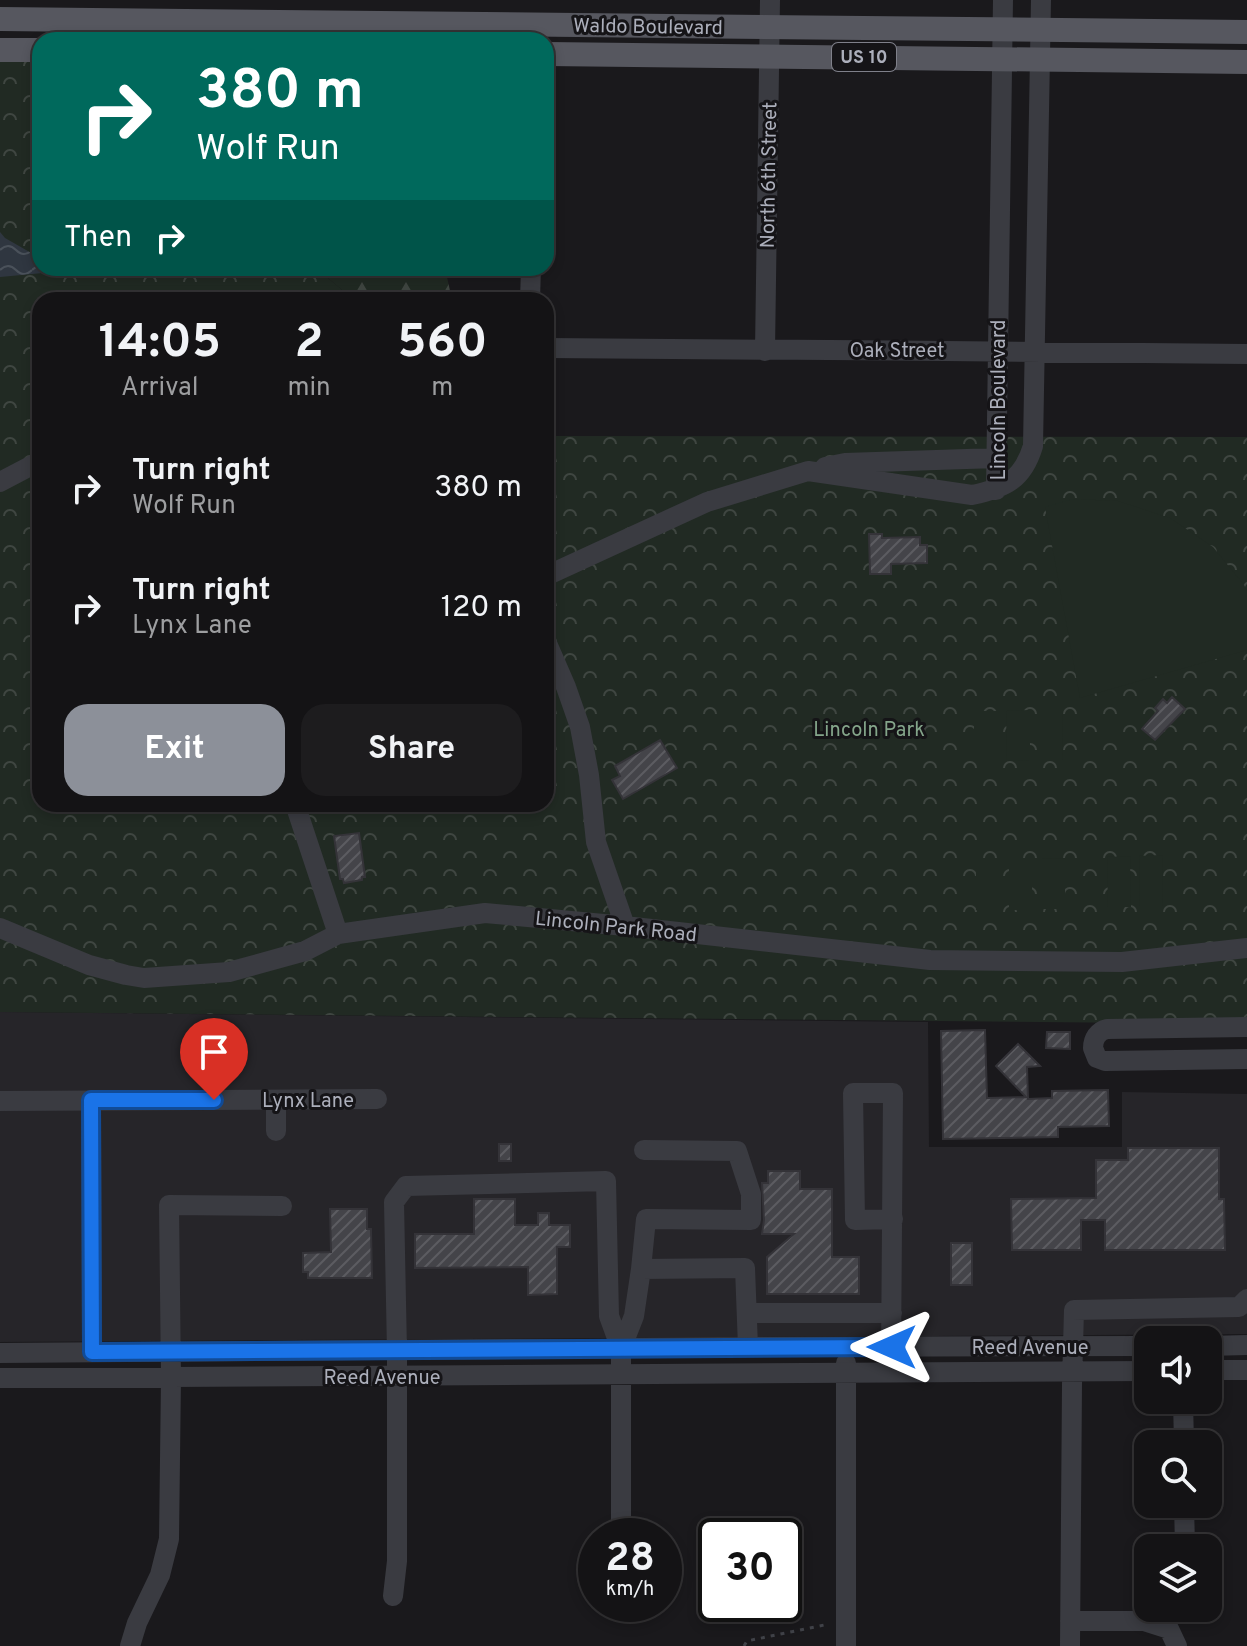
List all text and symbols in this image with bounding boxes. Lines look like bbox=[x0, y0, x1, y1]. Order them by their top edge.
street label: Waldo Boulevard bbox=[573, 14, 723, 42]
road number: US 10 bbox=[832, 43, 896, 71]
text: 380 m bbox=[196, 58, 364, 128]
icon: right bbox=[64, 64, 168, 168]
street label: North 6th Street bbox=[756, 102, 784, 249]
text: Wolf Run bbox=[196, 127, 340, 173]
icon: right bbox=[148, 216, 192, 260]
text: Then bbox=[64, 220, 132, 257]
text: 14:05 bbox=[98, 314, 221, 374]
text: 2 bbox=[294, 314, 324, 374]
text: 560 bbox=[397, 314, 488, 374]
street label: Lincoln Boulevard bbox=[987, 320, 1013, 480]
street label: Oak Street bbox=[849, 339, 945, 365]
text: Arrival bbox=[121, 372, 199, 405]
text: min bbox=[287, 372, 331, 405]
text: m bbox=[431, 372, 453, 405]
text: Turn right bbox=[132, 453, 270, 490]
icon: right bbox=[64, 466, 108, 510]
text: 380 m bbox=[434, 470, 522, 507]
text: Wolf Run bbox=[132, 490, 236, 523]
text: Turn right bbox=[132, 573, 270, 610]
icon: right bbox=[64, 586, 108, 630]
text: 120 m bbox=[441, 590, 522, 627]
text: Lynx Lane bbox=[132, 610, 252, 643]
button: Exit bbox=[64, 704, 285, 796]
button: Share bbox=[301, 704, 522, 796]
park label: Lincoln Park bbox=[813, 718, 925, 744]
street label: Lincoln Park Road bbox=[534, 907, 698, 949]
pin bbox=[180, 1018, 248, 1100]
icon: arrive bbox=[192, 1030, 236, 1074]
street label: Lynx Lane bbox=[262, 1089, 354, 1115]
position arrow bbox=[850, 1305, 934, 1389]
map controls bbox=[1134, 1326, 1222, 1622]
button: sound bbox=[1134, 1326, 1222, 1414]
street label: Reed Avenue bbox=[971, 1336, 1089, 1362]
street label: Reed Avenue bbox=[323, 1366, 441, 1392]
button: search bbox=[1134, 1430, 1222, 1518]
speed limit sign: 30 bbox=[698, 1518, 802, 1622]
button: layers bbox=[1134, 1534, 1222, 1622]
text: 28 bbox=[605, 1535, 655, 1585]
text: km/h bbox=[606, 1577, 654, 1603]

